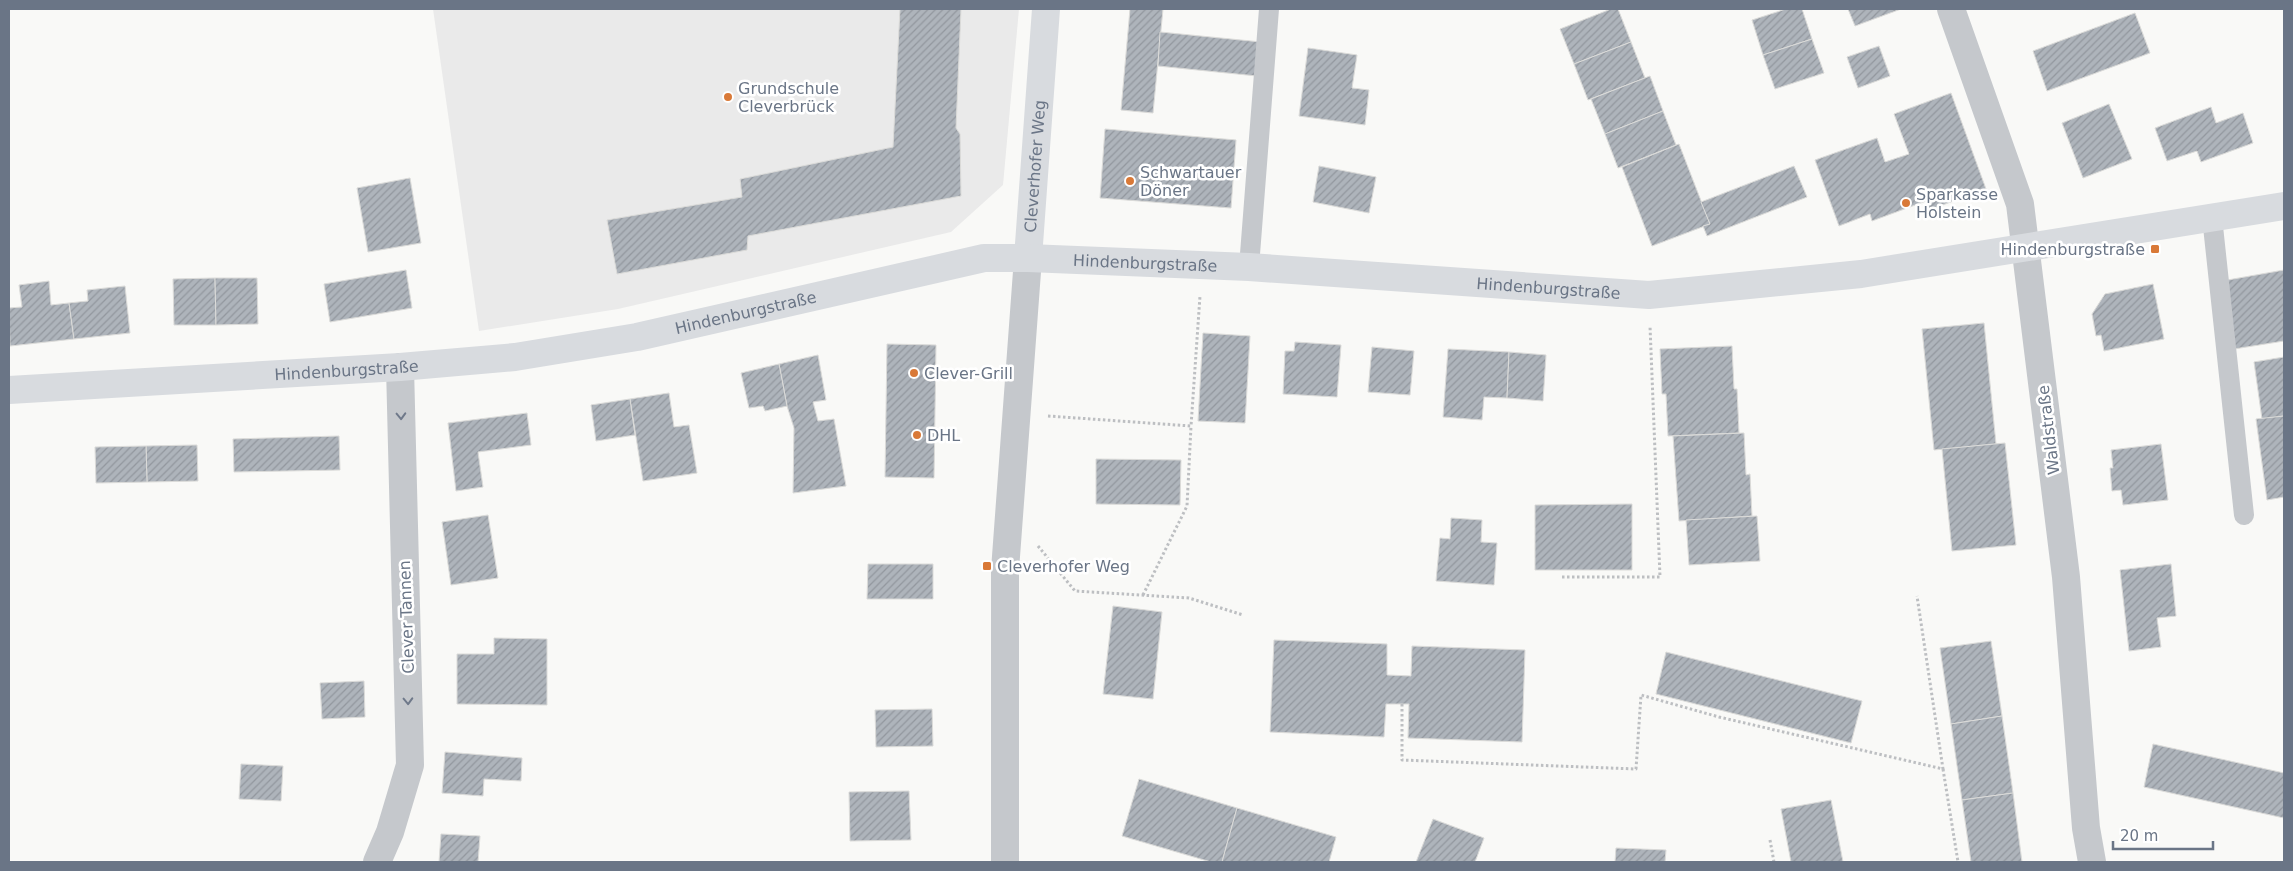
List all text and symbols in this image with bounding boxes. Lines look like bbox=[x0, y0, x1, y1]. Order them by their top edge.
place label: Grundschule Cleverbrück bbox=[738, 79, 839, 116]
marker: Grundschule Cleverbrück bbox=[722, 91, 734, 103]
street label: Cleverhofer Weg bbox=[1021, 99, 1049, 233]
place label: Schwartauer Döner bbox=[1140, 163, 1242, 200]
marker: Schwartauer Döner bbox=[1124, 175, 1136, 187]
place label: Sparkasse Holstein bbox=[1916, 185, 1998, 222]
marker: Sparkasse Holstein bbox=[1900, 197, 1912, 209]
place label: Hindenburgstraße bbox=[2001, 240, 2145, 259]
marker: Hindenburgstraße bbox=[2149, 243, 2161, 255]
street label: Hindenburgstraße bbox=[1073, 251, 1218, 276]
street label: Hindenburgstraße bbox=[1476, 274, 1621, 303]
street label: Hindenburgstraße bbox=[673, 287, 818, 338]
street label: Hindenburgstraße bbox=[274, 356, 419, 384]
place label: Clever-Grill bbox=[924, 364, 1013, 383]
marker: Clever-Grill bbox=[908, 367, 920, 379]
street label: Waldstraße bbox=[2034, 384, 2063, 476]
one-way arrow bbox=[396, 412, 406, 420]
place label: DHL bbox=[927, 426, 960, 445]
marker: DHL bbox=[911, 429, 923, 441]
place label: Cleverhofer Weg bbox=[997, 557, 1130, 576]
street label: Clever Tannen bbox=[395, 560, 418, 674]
marker: Cleverhofer Weg bbox=[981, 560, 993, 572]
one-way arrow bbox=[403, 697, 414, 705]
scale bar bbox=[2113, 818, 2213, 850]
text: 20 m bbox=[2120, 827, 2158, 845]

